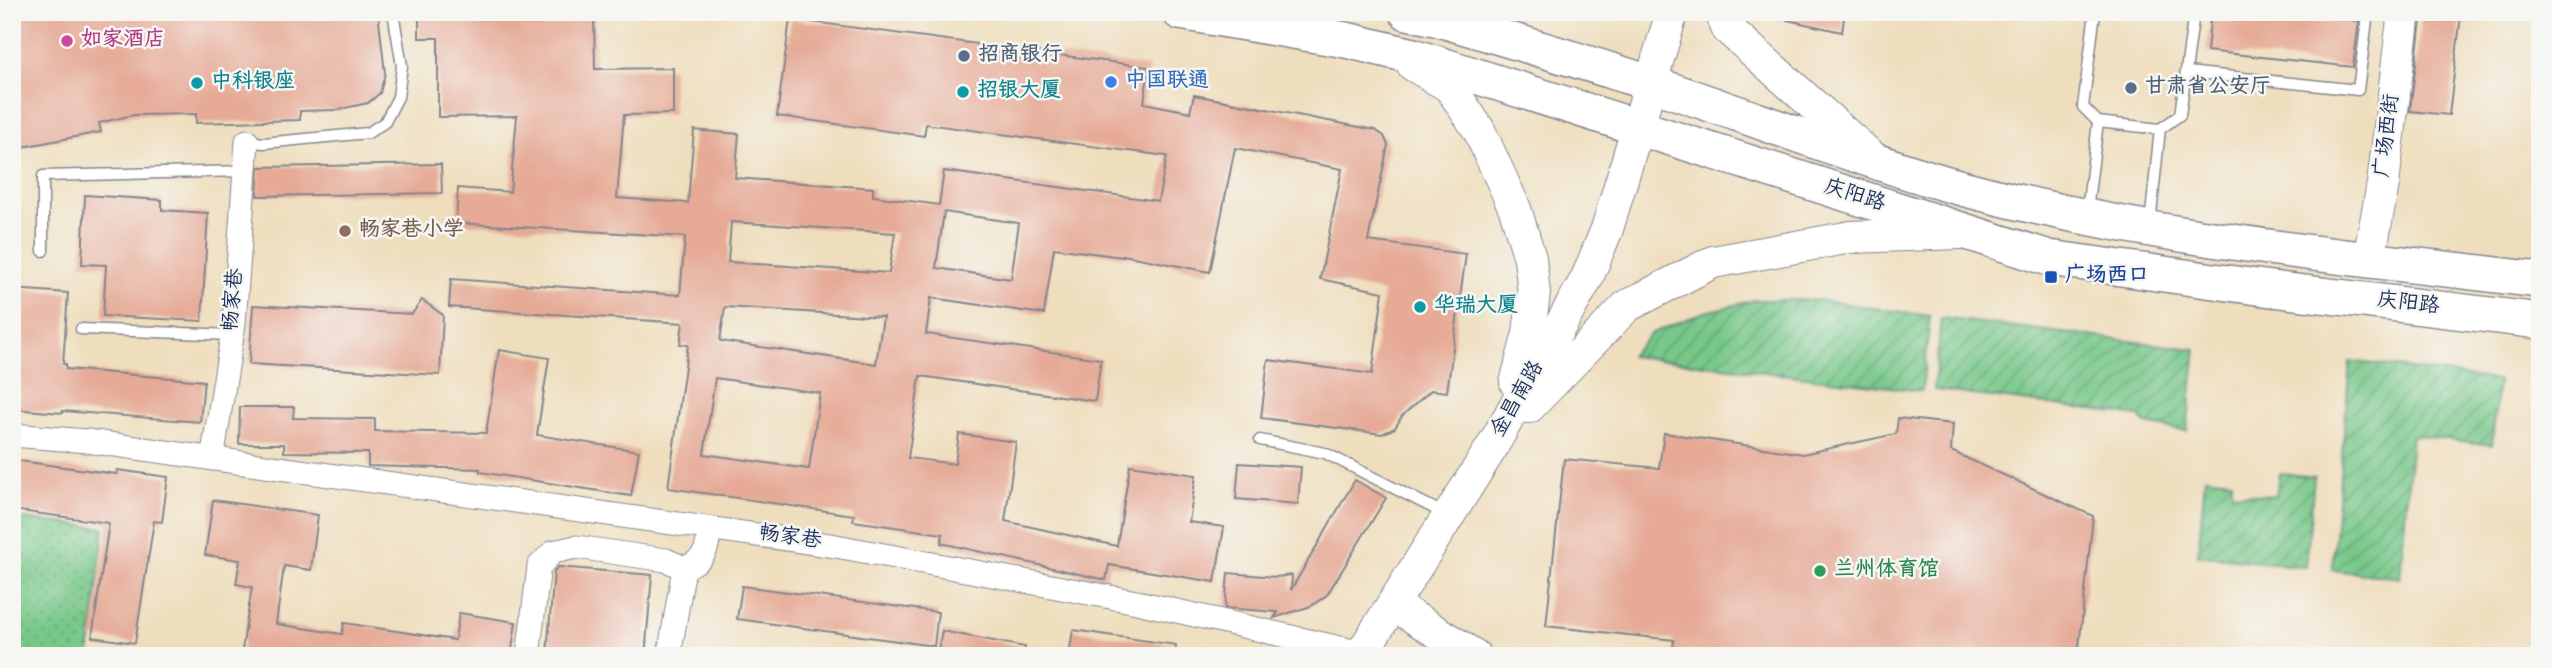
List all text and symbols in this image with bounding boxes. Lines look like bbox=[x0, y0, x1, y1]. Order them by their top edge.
place label: 如家酒店 bbox=[81, 27, 165, 54]
marker: 如家酒店 bbox=[59, 33, 75, 49]
place label: 招商银行 bbox=[978, 42, 1062, 69]
marker: 招商银行 bbox=[956, 48, 972, 64]
place label: 中国联通 bbox=[1125, 68, 1209, 95]
place label: 中科银座 bbox=[211, 69, 295, 96]
marker: 中国联通 bbox=[1103, 74, 1119, 90]
place label: 甘肃省公安厅 bbox=[2145, 74, 2271, 101]
marker: 中科银座 bbox=[189, 75, 205, 91]
place label: 招银大厦 bbox=[977, 79, 1061, 105]
marker: 甘肃省公安厅 bbox=[2123, 80, 2139, 96]
marker: 招银大厦 bbox=[955, 84, 971, 100]
street label: 广场西街 bbox=[2369, 93, 2407, 179]
street label: 庆阳路 bbox=[1820, 173, 1888, 219]
place label: 畅家巷小学 bbox=[359, 217, 464, 244]
marker: 畅家巷小学 bbox=[337, 223, 353, 239]
place label: 广场西口 bbox=[2065, 263, 2149, 290]
street label: 畅家巷 bbox=[218, 267, 250, 332]
marker: 广场西口 bbox=[2043, 269, 2059, 285]
street label: 庆阳路 bbox=[2375, 287, 2441, 321]
place label: 华瑞大厦 bbox=[1434, 293, 1518, 320]
marker: 华瑞大厦 bbox=[1412, 299, 1428, 315]
street label: 金昌南路 bbox=[1485, 356, 1551, 443]
street label: 畅家巷 bbox=[757, 520, 823, 556]
place label: 兰州体育馆 bbox=[1834, 557, 1939, 584]
marker: 兰州体育馆 bbox=[1812, 563, 1828, 579]

